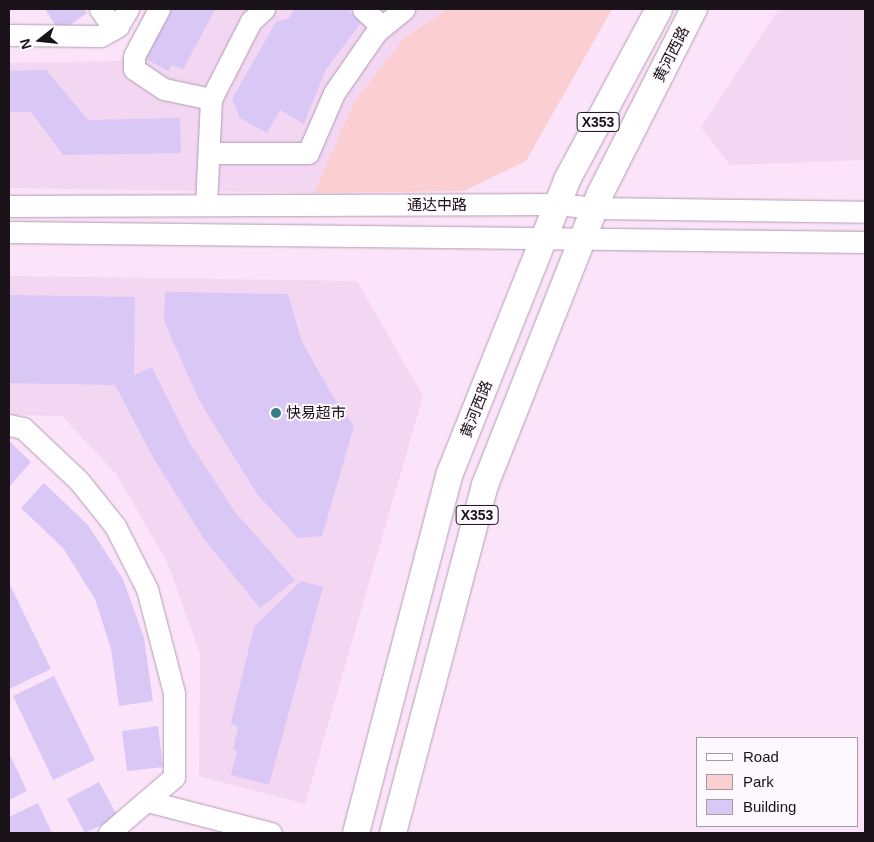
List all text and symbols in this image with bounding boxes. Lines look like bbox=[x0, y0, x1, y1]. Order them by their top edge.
north arrow bbox=[15, 15, 65, 65]
street label: 黄河西路 bbox=[649, 23, 693, 85]
text: N bbox=[16, 37, 35, 51]
road number: X353 bbox=[576, 110, 620, 134]
street label: 通达中路 bbox=[407, 196, 467, 214]
street label: 黄河西路 bbox=[456, 378, 496, 440]
place label: 快易超市 bbox=[286, 404, 346, 422]
marker: 快易超市 bbox=[270, 407, 282, 419]
road number: X353 bbox=[454, 504, 500, 526]
legend bbox=[696, 737, 859, 827]
text: Road bbox=[743, 748, 779, 765]
text: Park bbox=[743, 773, 774, 790]
text: Building bbox=[743, 798, 796, 815]

